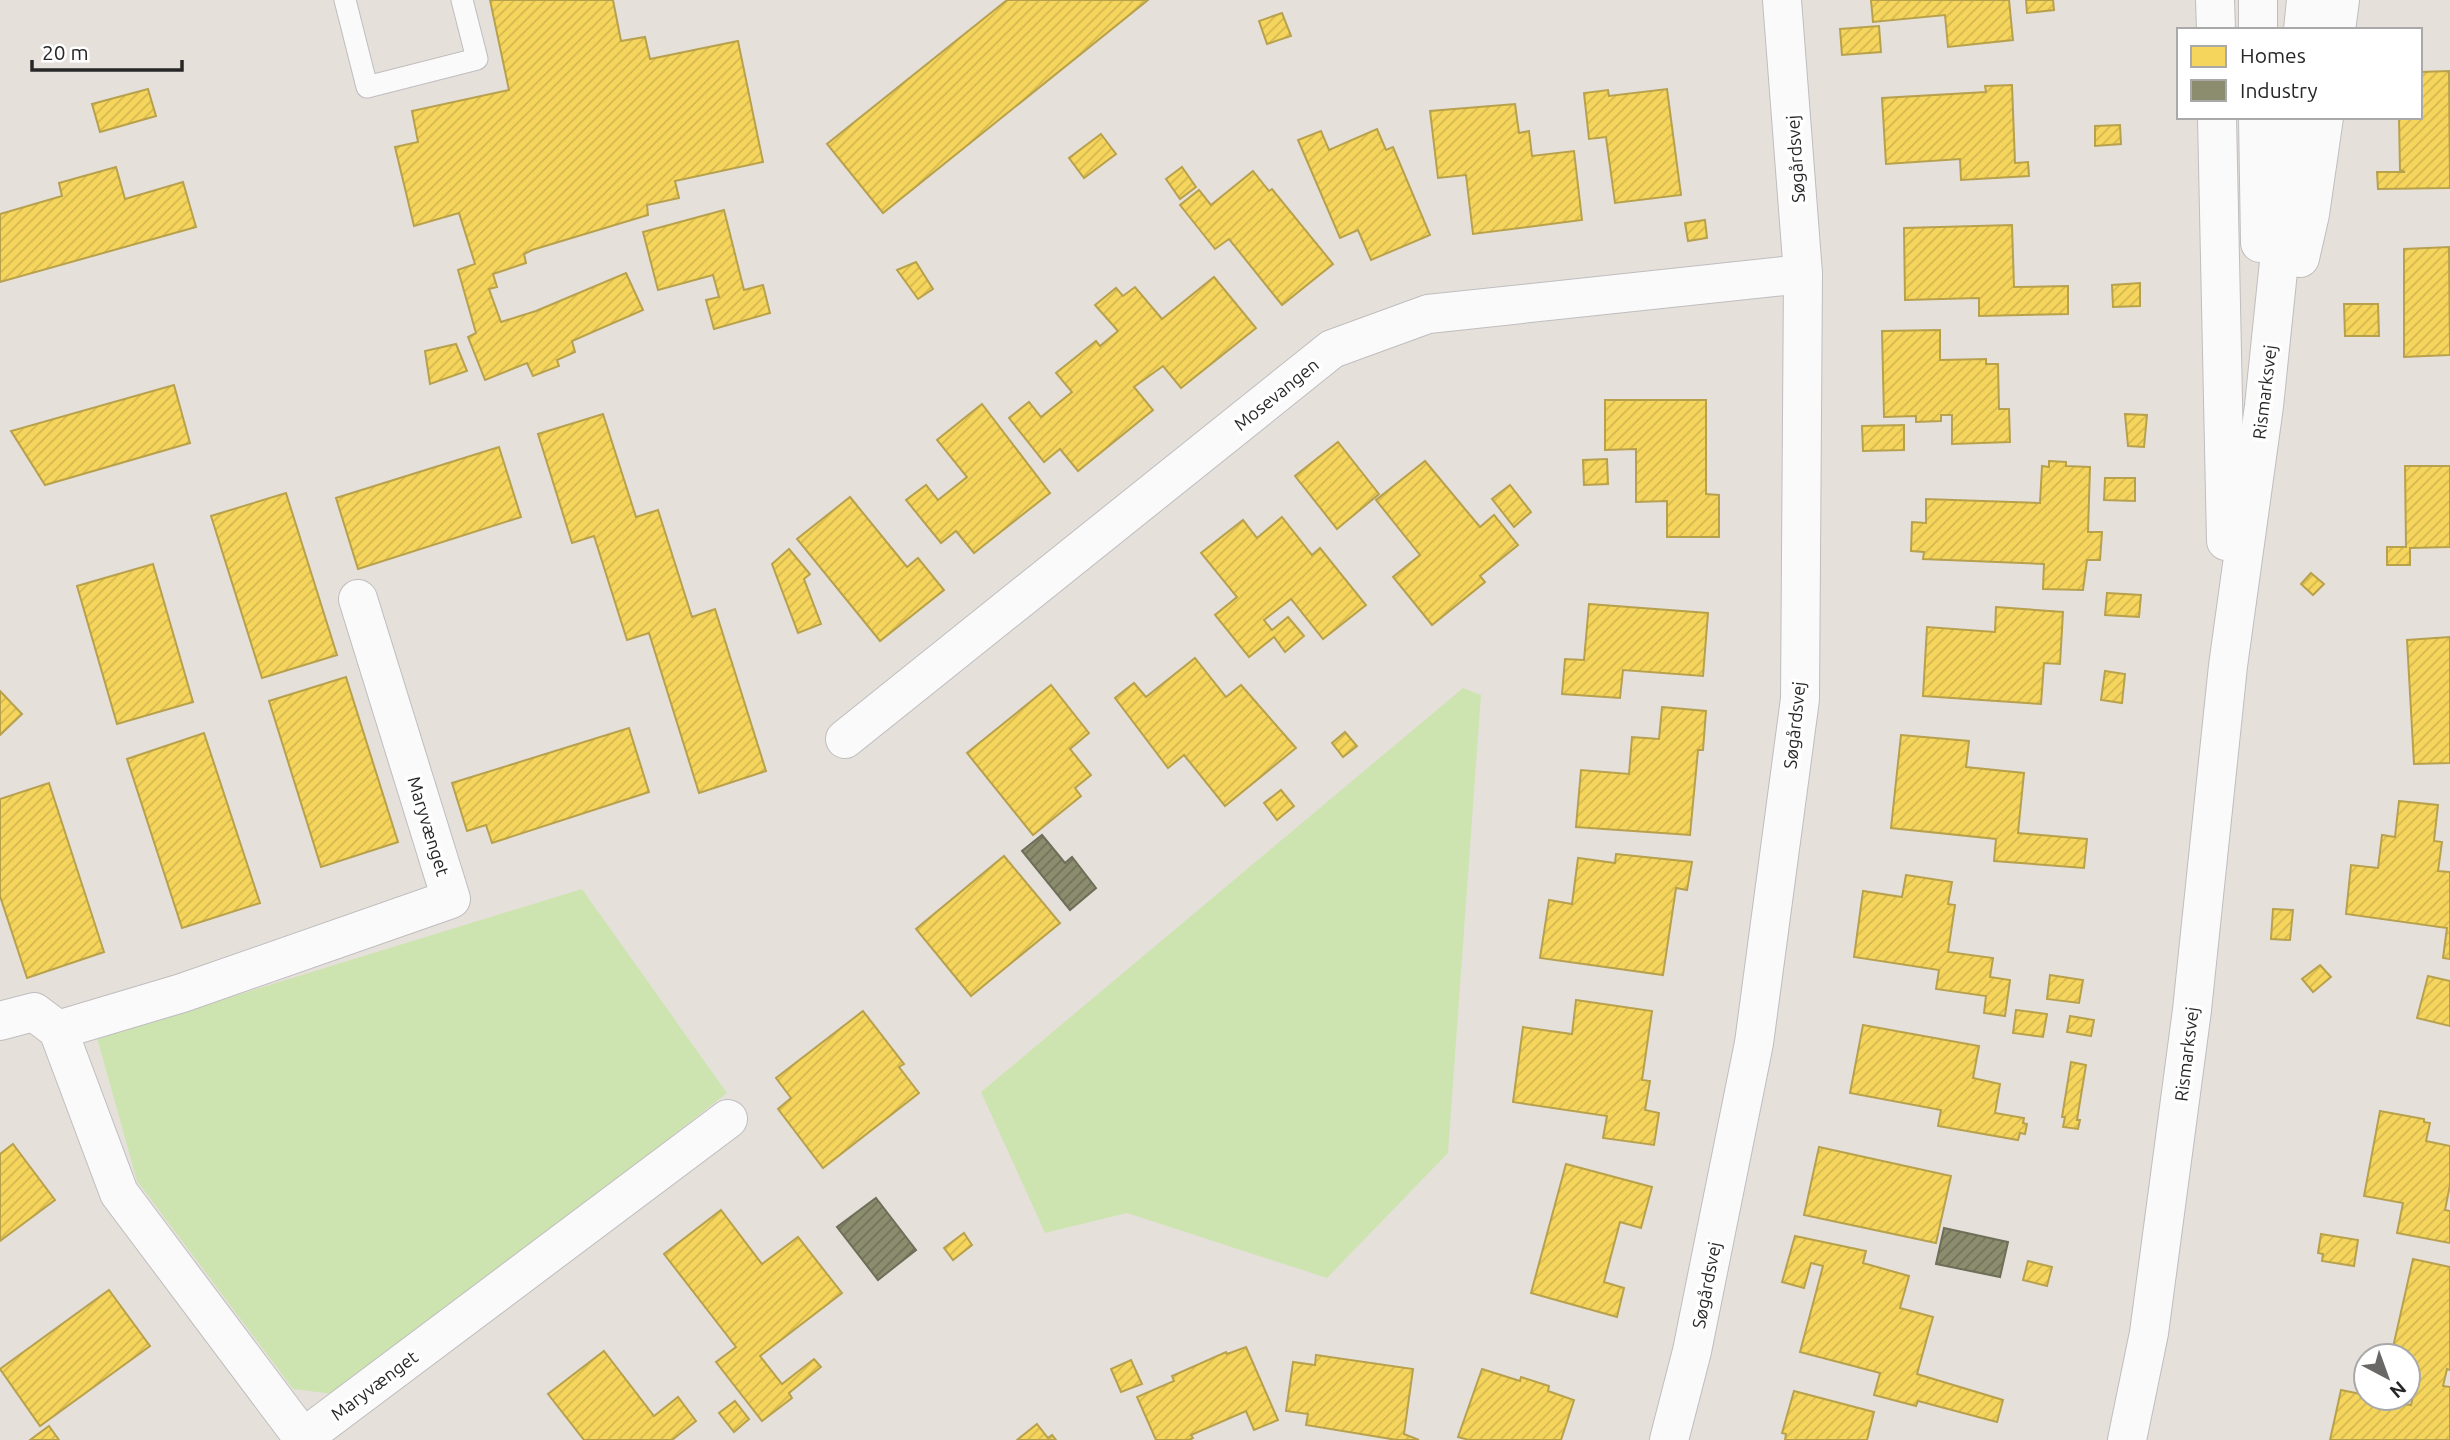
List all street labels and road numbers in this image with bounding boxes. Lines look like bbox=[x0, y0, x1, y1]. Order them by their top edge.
street label: Søgårdsvej bbox=[1782, 115, 1808, 203]
street label: Rismarksvej bbox=[2248, 344, 2280, 440]
street label: Mosevangen bbox=[1230, 354, 1322, 434]
street label: Søgårdsvej bbox=[1779, 680, 1809, 770]
street label: Maryvænget bbox=[404, 774, 454, 878]
street label: Rismarksvej bbox=[2170, 1006, 2202, 1102]
street label: Søgårdsvej bbox=[1688, 1240, 1724, 1330]
street label: Maryvænget bbox=[327, 1346, 421, 1424]

